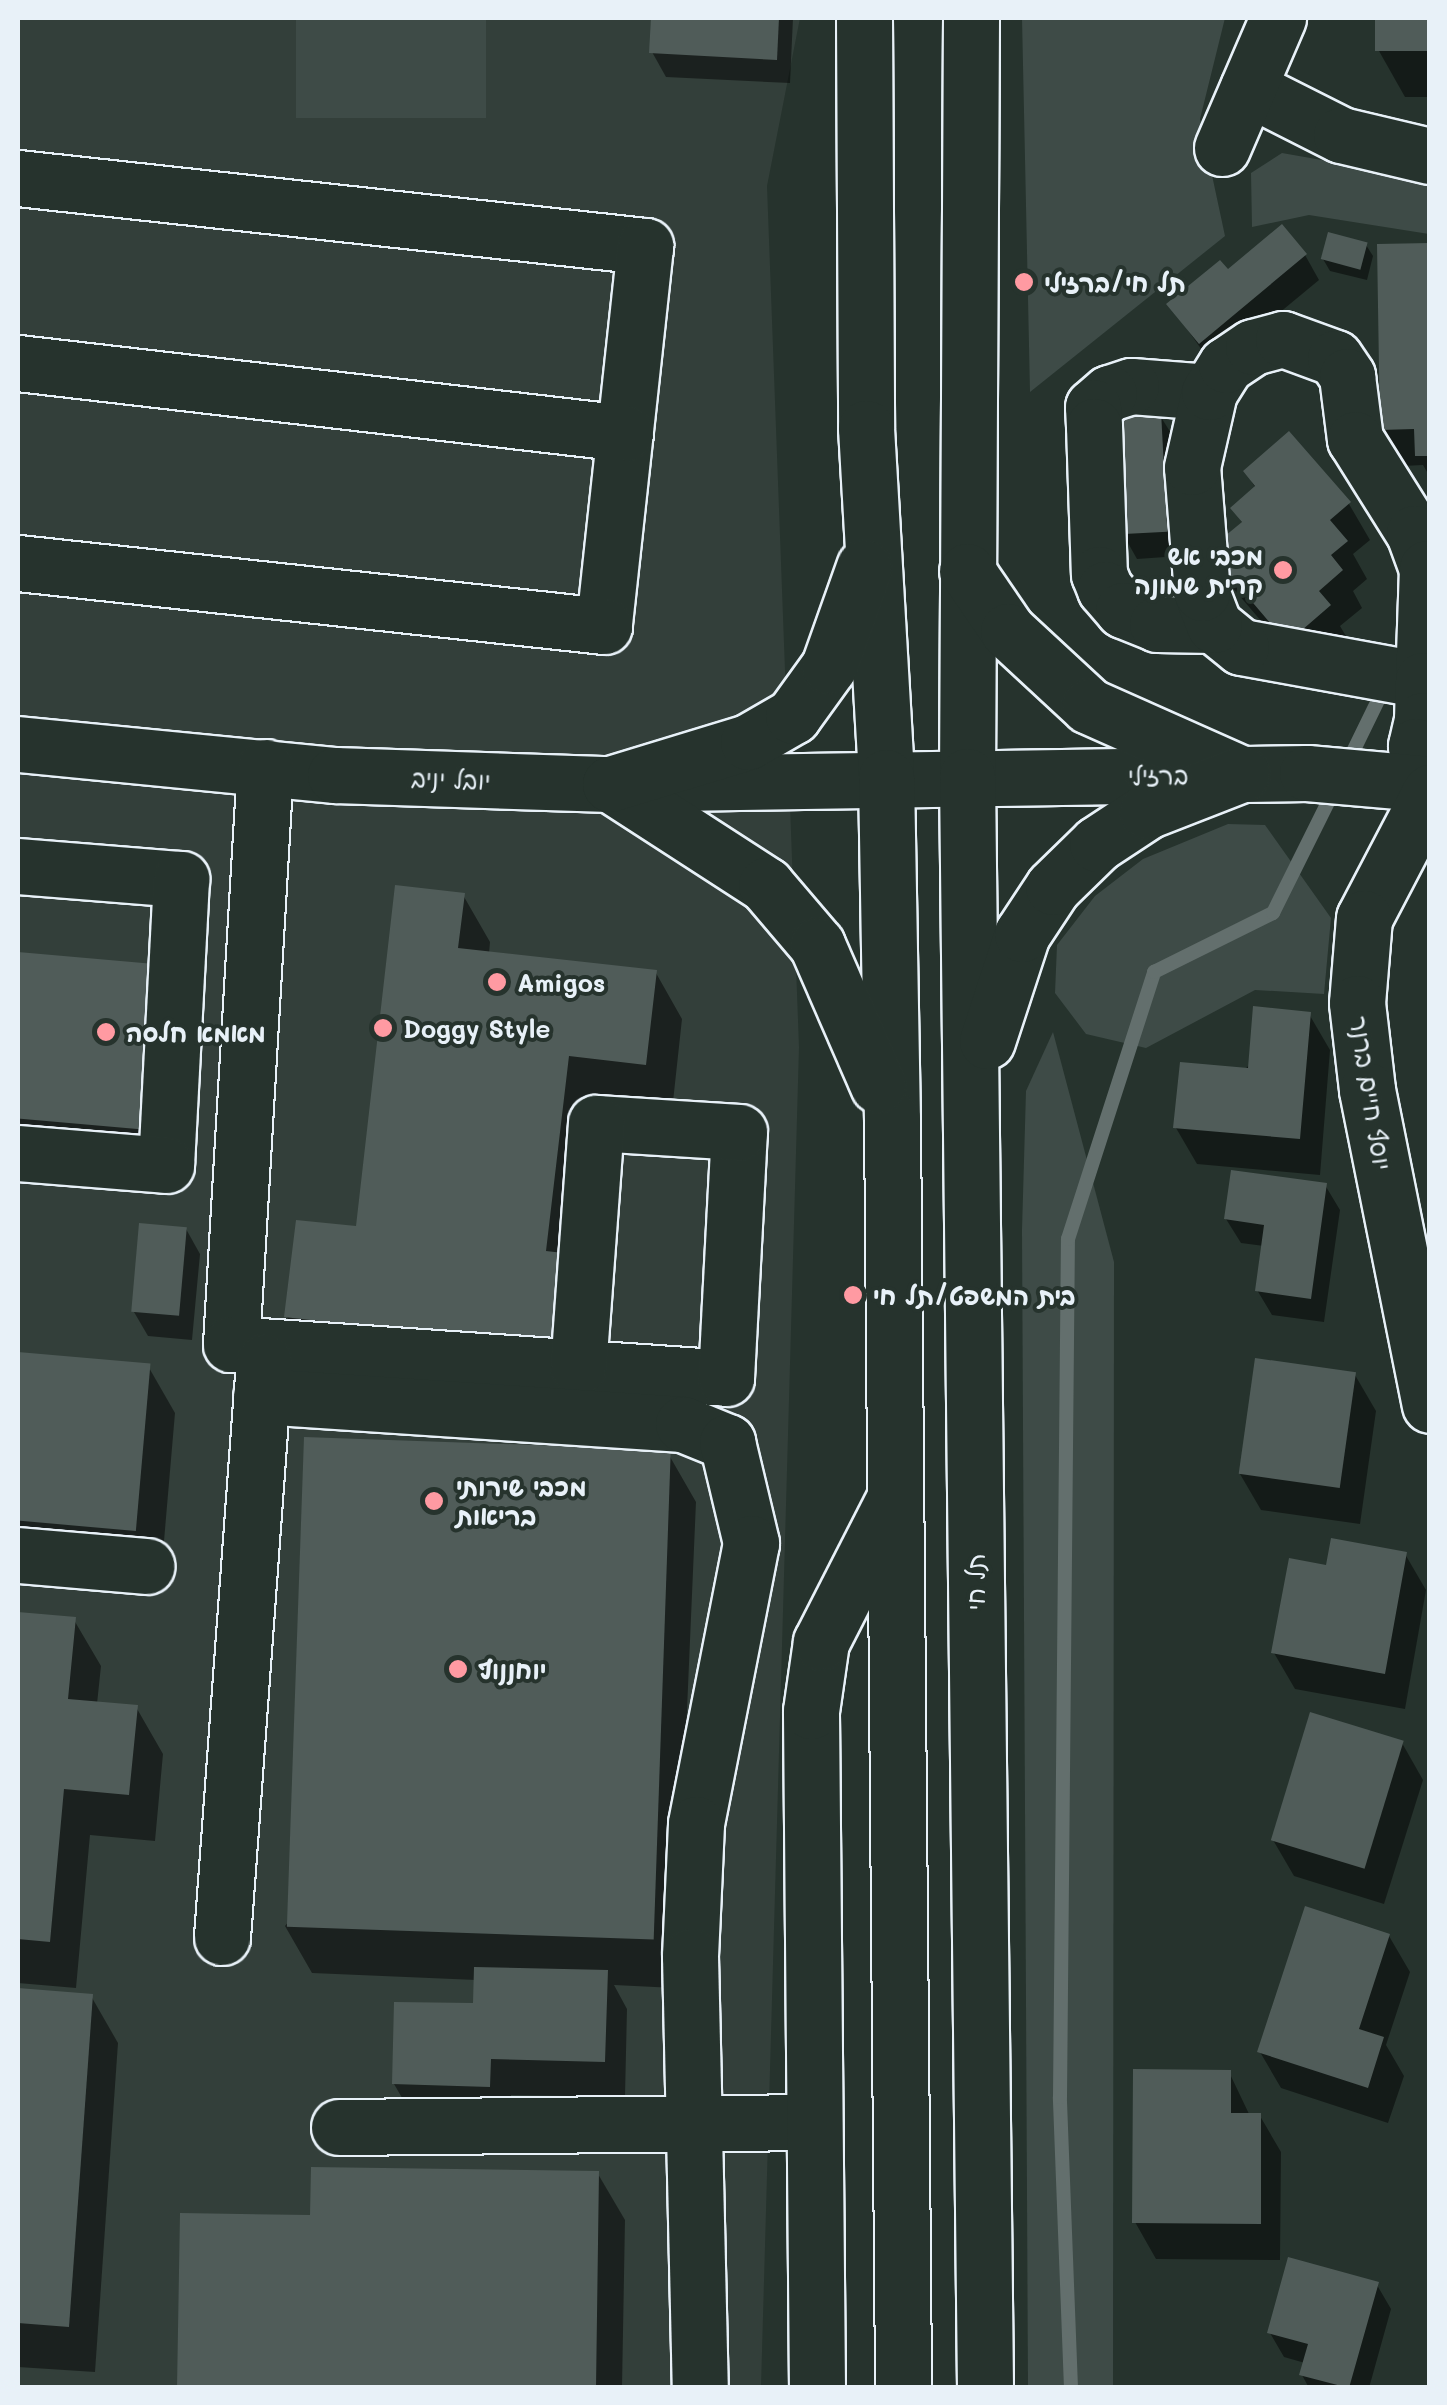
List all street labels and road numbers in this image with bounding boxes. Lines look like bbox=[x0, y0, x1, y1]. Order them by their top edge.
street label: ברזילי bbox=[1127, 759, 1189, 791]
street label: יובל יניב bbox=[411, 763, 491, 795]
street label: יוסף חיים ברנר bbox=[1344, 1014, 1398, 1172]
street label: תל חי bbox=[960, 1554, 990, 1610]

